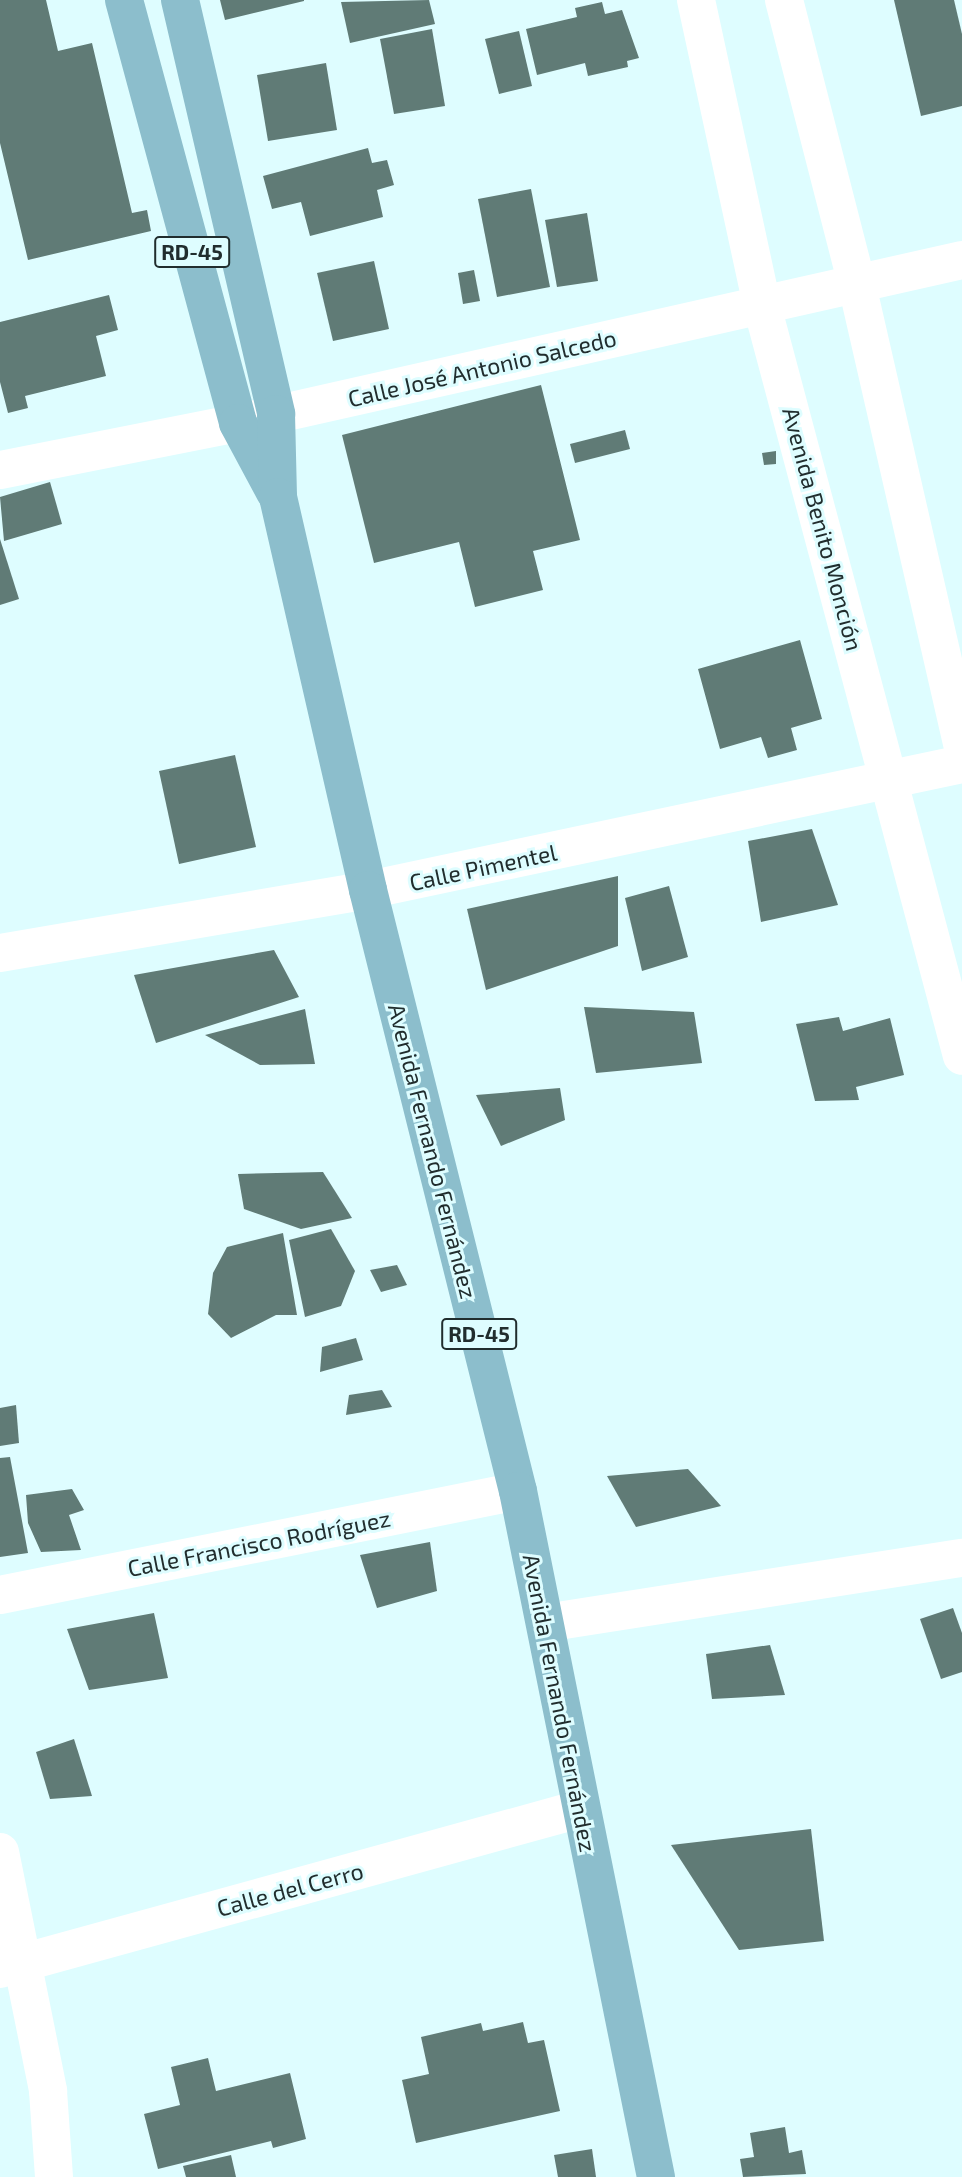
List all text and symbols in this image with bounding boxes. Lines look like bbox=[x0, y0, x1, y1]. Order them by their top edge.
road number: RD-45 bbox=[154, 234, 230, 270]
street label: Calle José Antonio Salcedo bbox=[345, 324, 619, 412]
street label: Avenida Benito Monción bbox=[777, 404, 869, 654]
street label: Calle Pimentel bbox=[407, 838, 559, 896]
street label: Avenida Fernando Fernández bbox=[383, 1001, 483, 1301]
road number: RD-45 bbox=[440, 1316, 518, 1352]
street label: Calle Francisco Rodríguez bbox=[125, 1504, 393, 1582]
street label: Avenida Fernando Fernández bbox=[518, 1552, 602, 1854]
street label: Calle del Cerro bbox=[213, 1856, 367, 1922]

